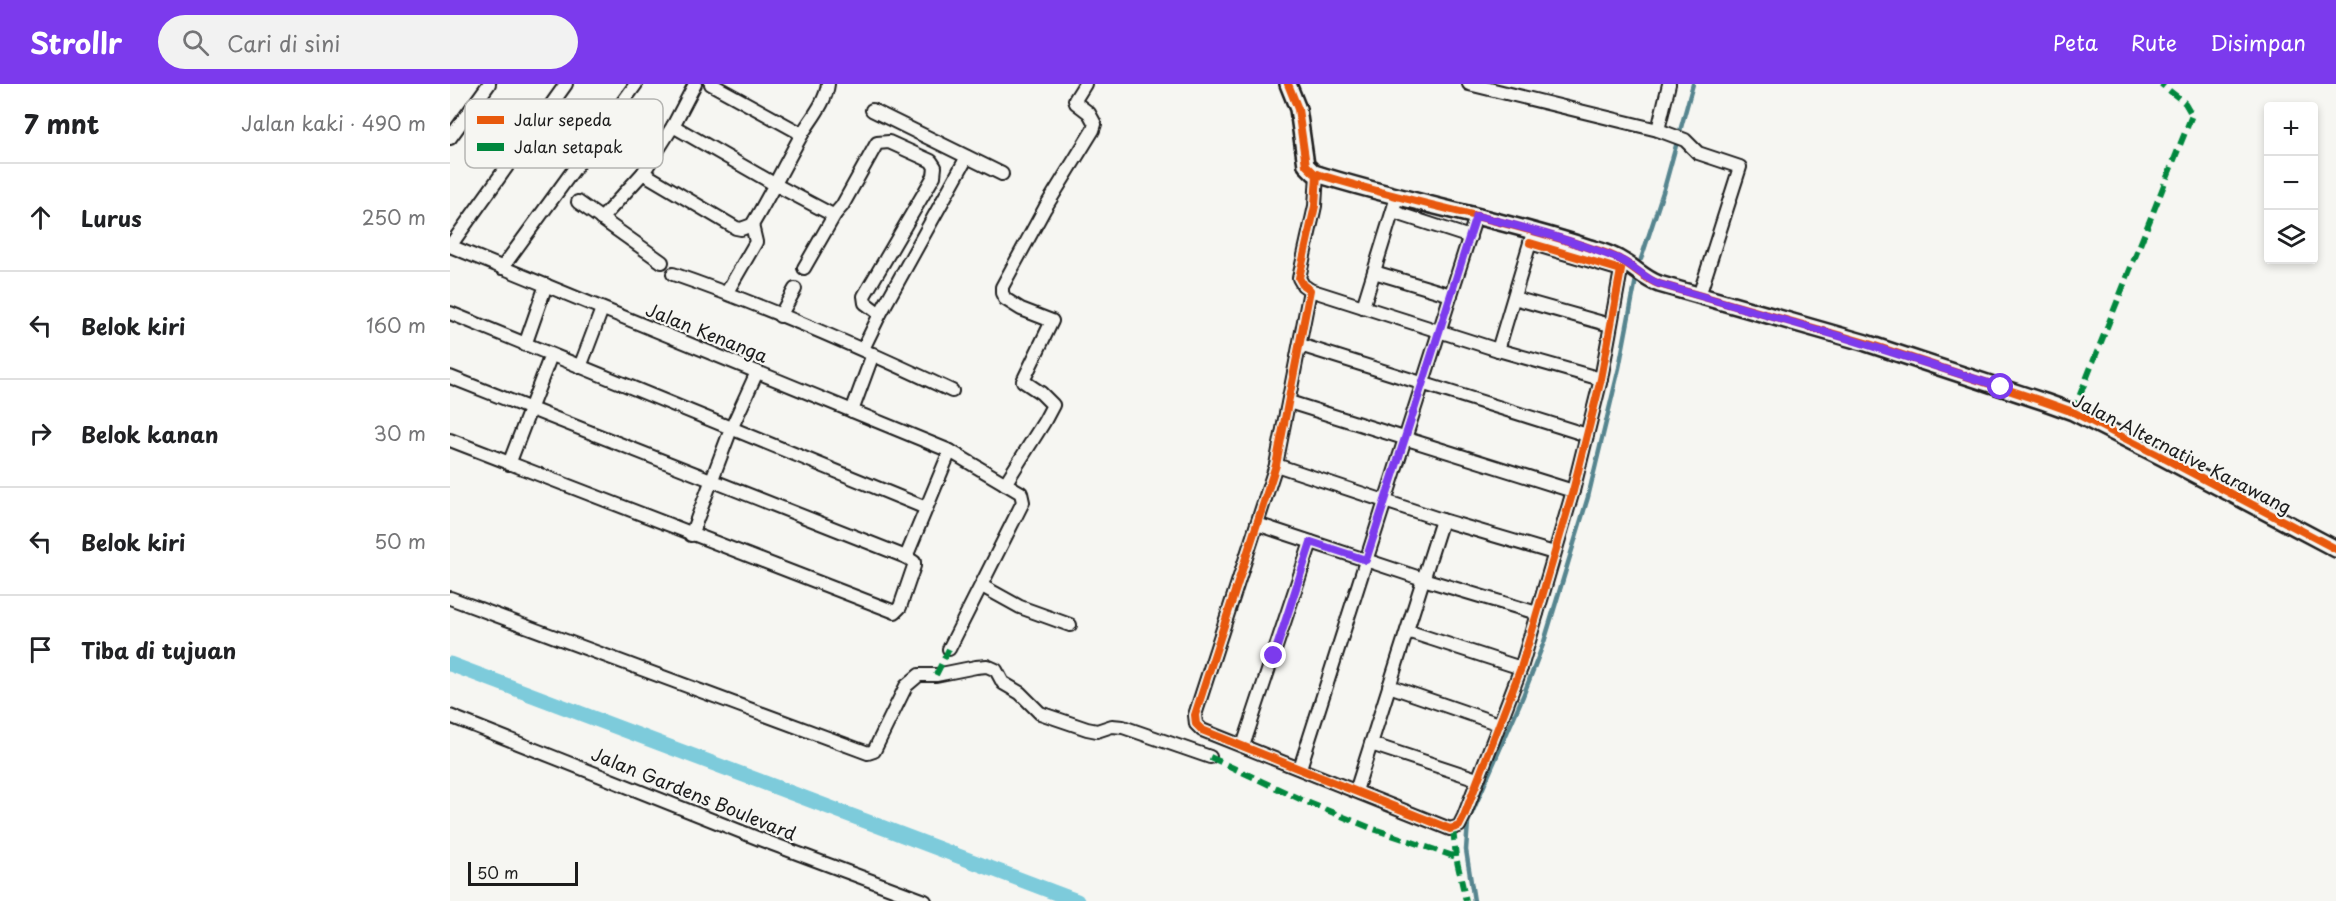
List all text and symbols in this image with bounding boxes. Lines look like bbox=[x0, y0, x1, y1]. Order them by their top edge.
search box bbox=[158, 15, 578, 69]
text: Strollr bbox=[30, 21, 122, 64]
icon: search bbox=[179, 26, 212, 59]
text: Cari di sini bbox=[227, 26, 340, 59]
text: Peta bbox=[2053, 26, 2098, 58]
text: Rute bbox=[2131, 26, 2177, 58]
text: Disimpan bbox=[2210, 26, 2306, 58]
legend bbox=[465, 99, 663, 168]
map controls bbox=[2264, 102, 2318, 264]
button: + bbox=[2264, 102, 2318, 156]
text: 7 mnt bbox=[24, 104, 99, 143]
text: Jalur sepeda bbox=[514, 107, 612, 131]
text: Jalan kaki · 490 m bbox=[241, 108, 426, 138]
text: Jalan setapak bbox=[514, 134, 623, 158]
button: − bbox=[2264, 156, 2318, 210]
icon: ahead bbox=[24, 201, 57, 234]
text: Lurus bbox=[81, 201, 142, 234]
text: 250 m bbox=[362, 202, 426, 232]
button: layers bbox=[2264, 210, 2318, 264]
street label: Jalan Kenanga bbox=[642, 295, 773, 369]
icon: left bbox=[24, 309, 57, 342]
text: Belok kiri bbox=[81, 309, 185, 342]
text: 160 m bbox=[366, 310, 426, 340]
route start bbox=[1987, 373, 2013, 399]
street label: Jalan Alternative Karawang bbox=[2068, 386, 2296, 520]
icon: right bbox=[24, 417, 57, 450]
text: Belok kanan bbox=[81, 417, 218, 450]
text: 30 m bbox=[373, 418, 426, 448]
icon: left bbox=[24, 525, 57, 558]
text: Belok kiri bbox=[81, 525, 185, 558]
text: 50 m bbox=[374, 526, 426, 556]
icon: arrive bbox=[24, 633, 57, 666]
text: Tiba di tujuan bbox=[81, 633, 236, 666]
route end bbox=[1260, 642, 1286, 668]
street label: Jalan Gardens Boulevard bbox=[587, 739, 801, 847]
scale bar bbox=[468, 859, 578, 886]
text: 50 m bbox=[477, 860, 518, 884]

